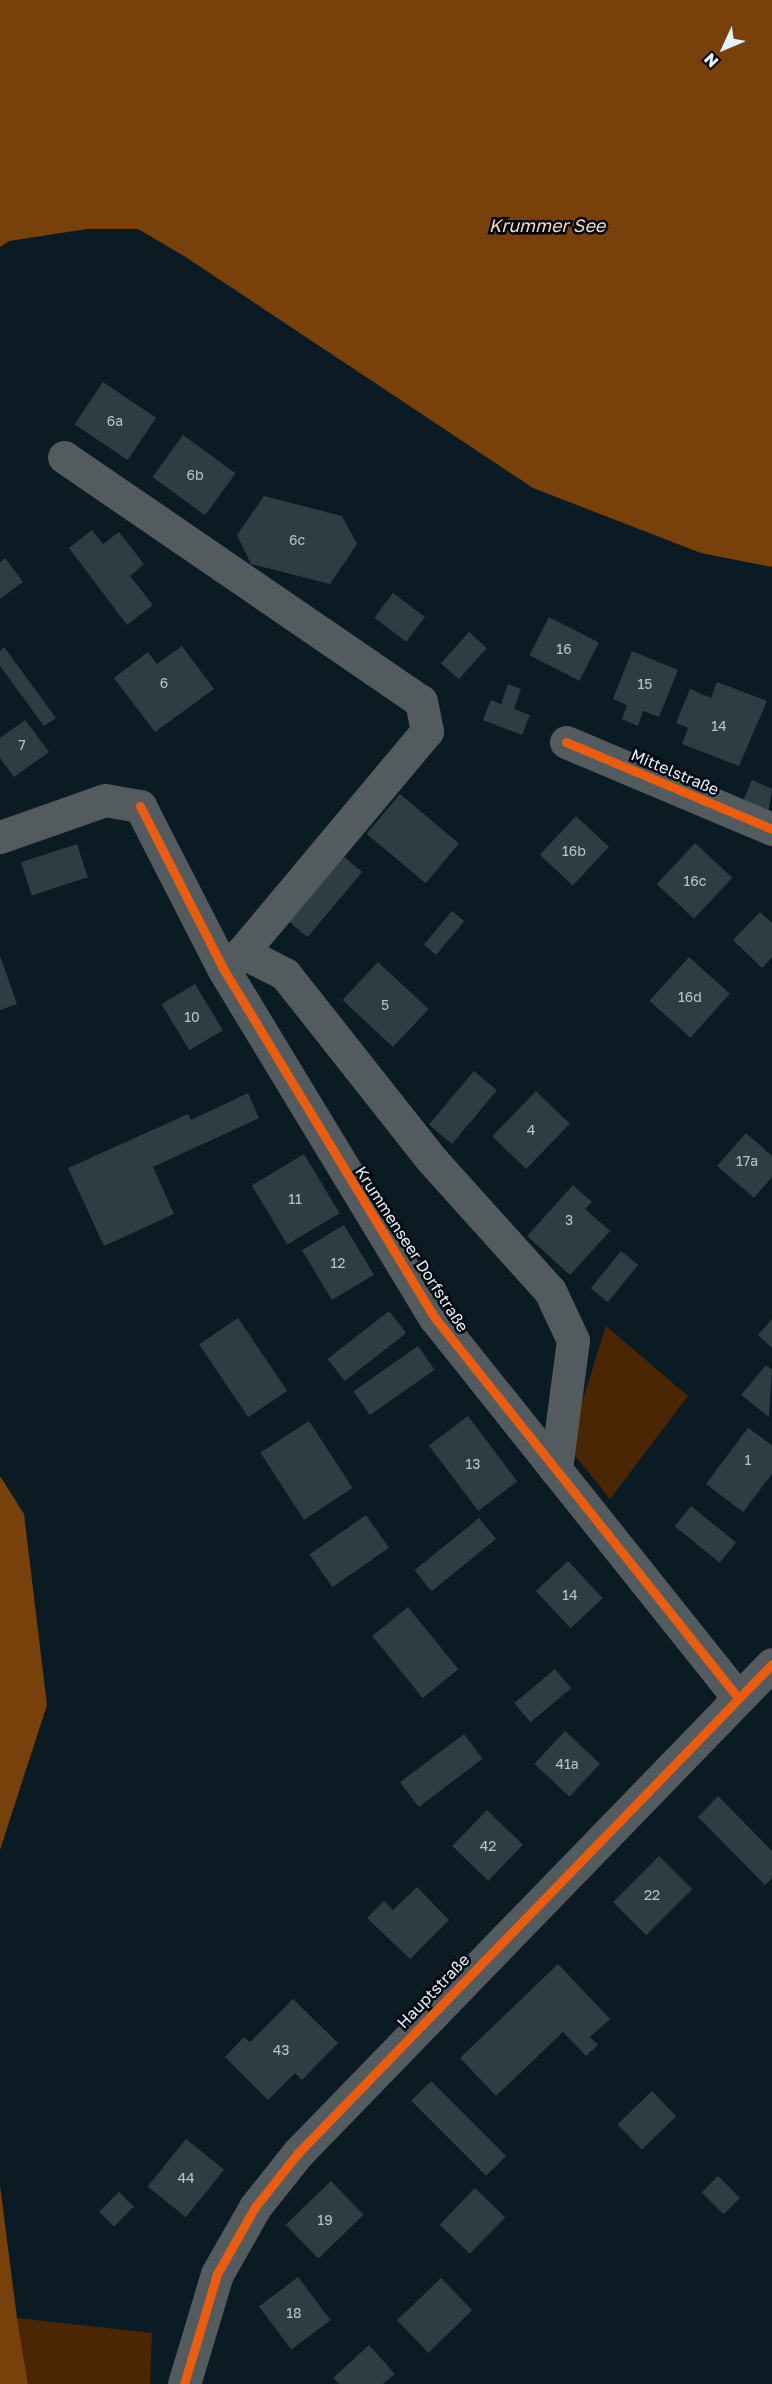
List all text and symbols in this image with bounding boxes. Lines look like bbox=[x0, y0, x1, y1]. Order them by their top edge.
north arrow bbox=[694, 18, 754, 78]
text: N bbox=[700, 49, 722, 72]
water label: Krummer See bbox=[489, 214, 605, 236]
house number: 6a bbox=[107, 413, 123, 429]
house number: 6b bbox=[186, 467, 204, 483]
house number: 6c bbox=[289, 532, 305, 548]
house number: 16 bbox=[556, 641, 572, 657]
house number: 6 bbox=[160, 675, 168, 691]
house number: 15 bbox=[638, 676, 652, 692]
house number: 14 bbox=[711, 718, 727, 734]
house number: 7 bbox=[18, 737, 26, 753]
street label: Mittelstraße bbox=[628, 745, 722, 799]
house number: 16b bbox=[562, 843, 586, 859]
house number: 16c bbox=[684, 873, 706, 889]
house number: 16d bbox=[678, 989, 702, 1005]
house number: 5 bbox=[381, 997, 389, 1013]
house number: 10 bbox=[184, 1009, 200, 1025]
house number: 4 bbox=[527, 1122, 535, 1138]
house number: 17a bbox=[736, 1153, 758, 1169]
street label: Krummenseer Dorfstraße bbox=[351, 1163, 473, 1335]
house number: 11 bbox=[288, 1191, 302, 1207]
house number: 3 bbox=[565, 1212, 573, 1228]
house number: 12 bbox=[331, 1255, 345, 1271]
house number: 1 bbox=[745, 1452, 751, 1468]
house number: 13 bbox=[466, 1456, 480, 1472]
house number: 14 bbox=[562, 1587, 578, 1603]
house number: 41a bbox=[555, 1756, 579, 1772]
house number: 42 bbox=[480, 1838, 496, 1854]
house number: 22 bbox=[644, 1887, 660, 1903]
street label: Hauptstraße bbox=[393, 1950, 473, 2032]
house number: 43 bbox=[273, 2042, 289, 2058]
house number: 44 bbox=[177, 2170, 195, 2186]
house number: 19 bbox=[317, 2212, 333, 2228]
house number: 18 bbox=[286, 2305, 302, 2321]

